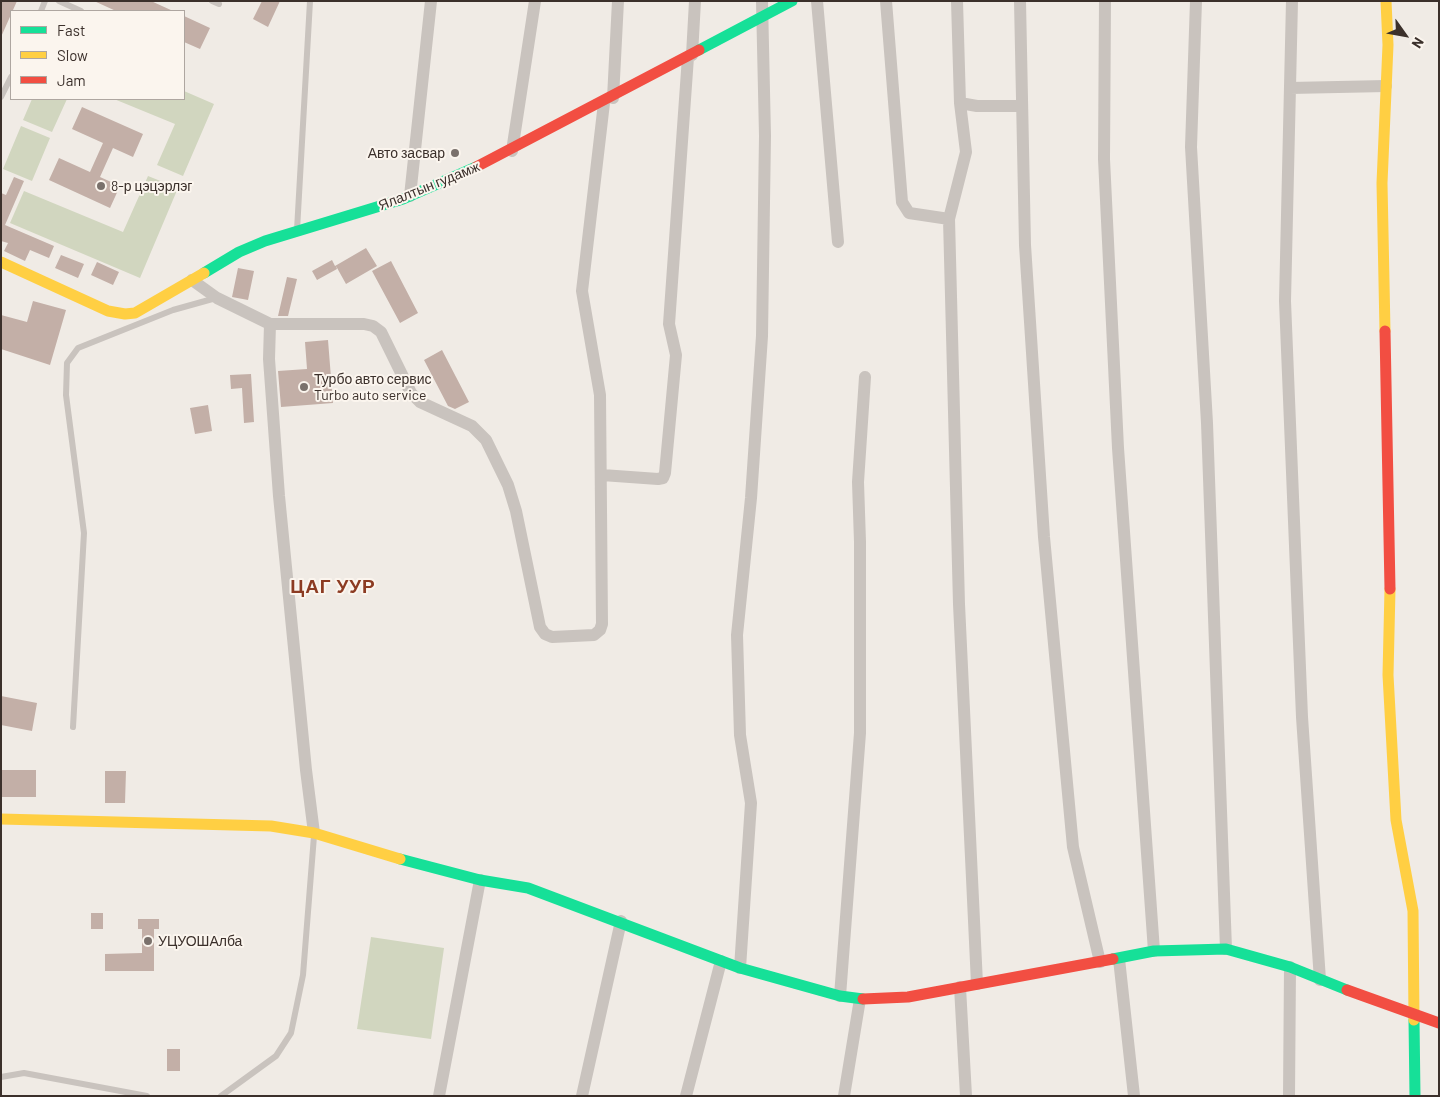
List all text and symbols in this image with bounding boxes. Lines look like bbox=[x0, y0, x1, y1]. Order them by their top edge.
legend bbox=[10, 10, 185, 100]
north arrow bbox=[1380, 10, 1430, 60]
text: Fast bbox=[57, 21, 85, 39]
text: N bbox=[1408, 35, 1428, 52]
text: Slow bbox=[57, 46, 88, 64]
text: Jam bbox=[57, 71, 86, 89]
place label: Авто засвар bbox=[368, 145, 445, 161]
marker: Авто засвар bbox=[449, 147, 461, 159]
street label: Ялалтын гудамж bbox=[376, 158, 482, 214]
place label: 8-р цэцэрлэг bbox=[111, 178, 192, 194]
marker: 8-р цэцэрлэг bbox=[95, 180, 107, 192]
place label: Турбо авто сервис Turbo auto service bbox=[314, 371, 432, 404]
marker: Турбо авто сервис Turbo auto service bbox=[298, 381, 310, 393]
district label: ЦАГ УУР bbox=[289, 576, 377, 598]
place label: УЦУОШАлба bbox=[158, 933, 242, 949]
marker: УЦУОШАлба bbox=[142, 935, 154, 947]

